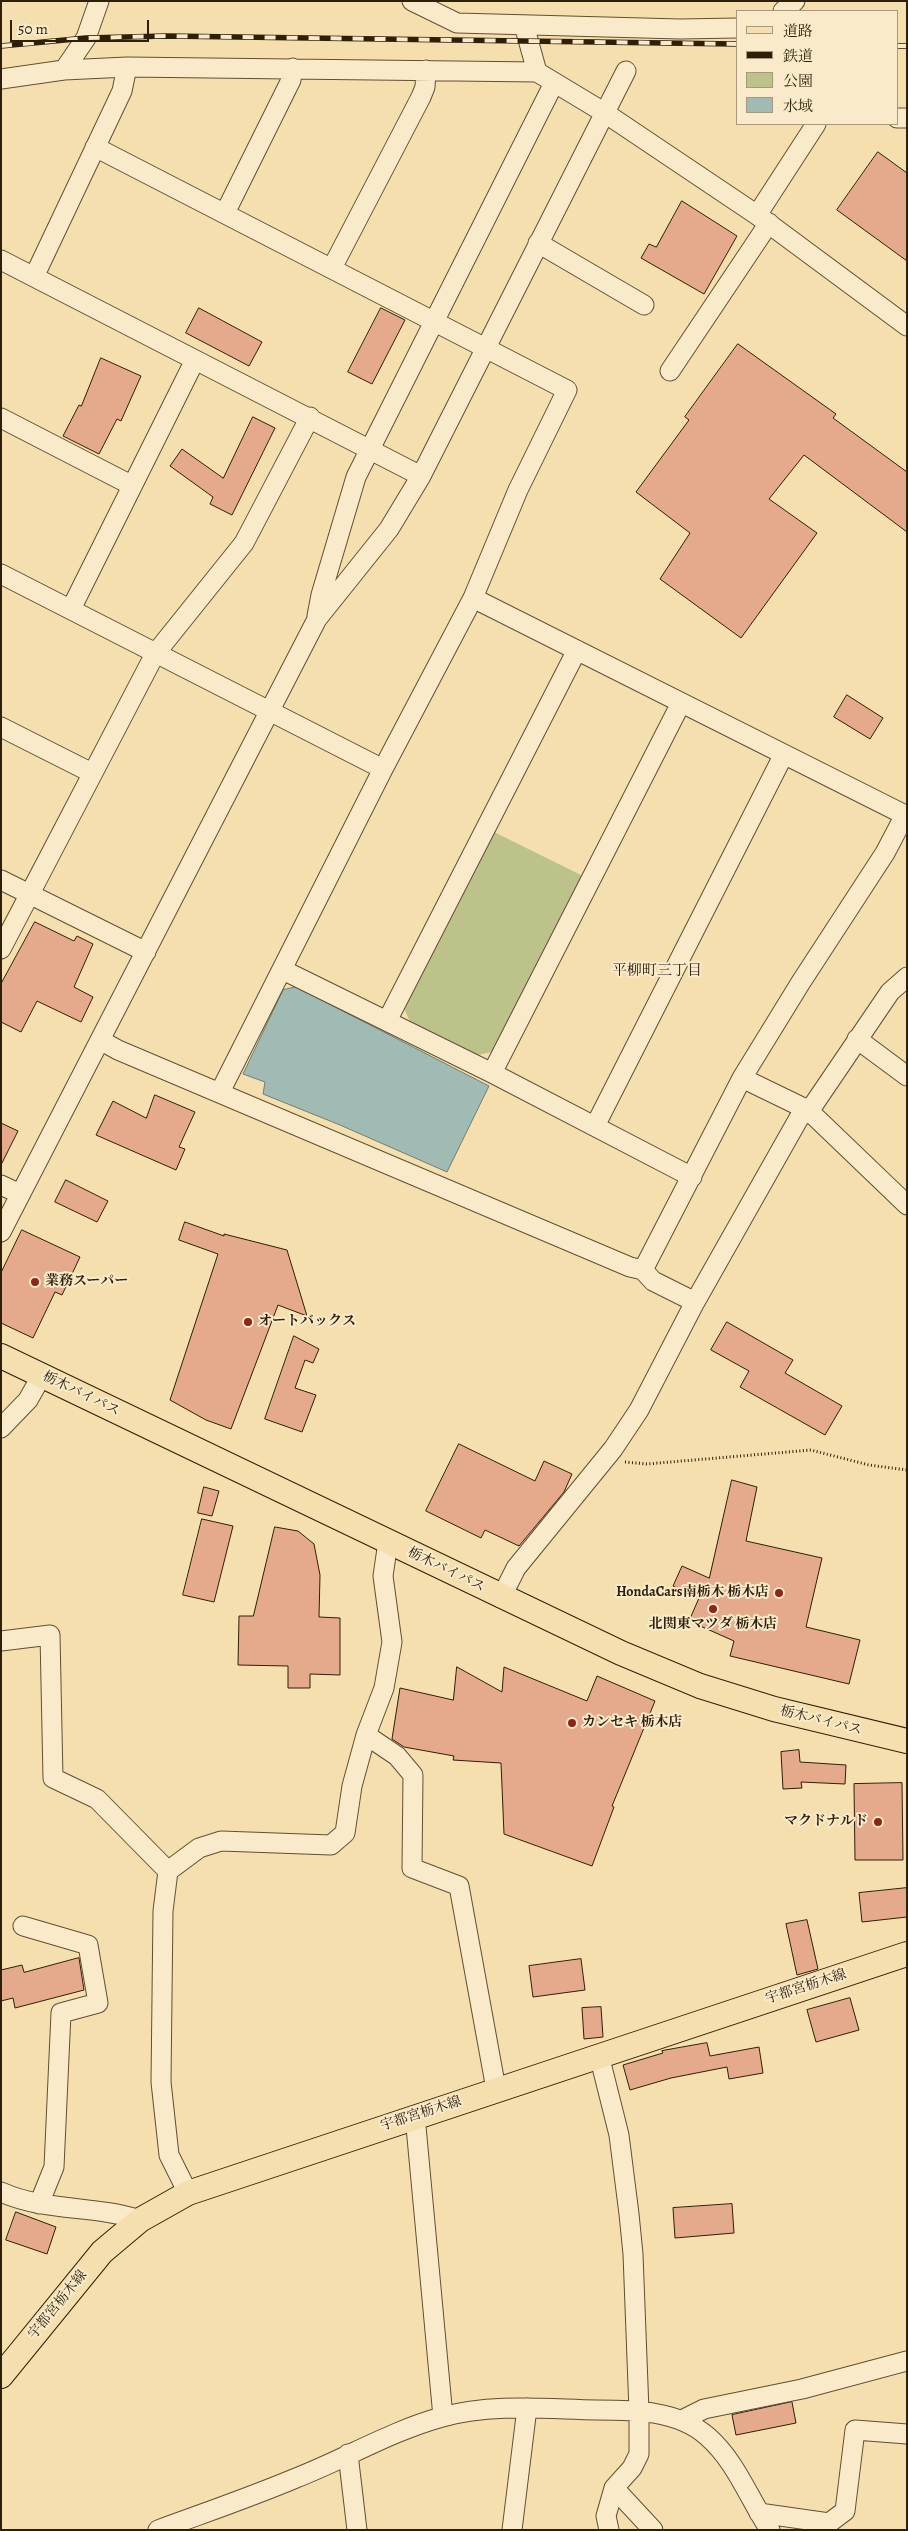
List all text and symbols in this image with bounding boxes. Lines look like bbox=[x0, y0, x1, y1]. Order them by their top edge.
scale bar bbox=[12, 10, 151, 42]
legend bbox=[736, 10, 898, 125]
text: 50 m bbox=[18, 19, 48, 39]
text: 道路 bbox=[783, 21, 813, 41]
text: 鉄道 bbox=[783, 46, 813, 66]
text: 公園 bbox=[783, 71, 813, 91]
text: 水域 bbox=[783, 96, 813, 116]
district label: 平柳町三丁目 bbox=[612, 962, 702, 980]
place label: 業務スーパー bbox=[45, 1274, 128, 1290]
marker: 業務スーパー bbox=[29, 1276, 41, 1288]
place label: オートバックス bbox=[258, 1314, 356, 1330]
marker: オートバックス bbox=[242, 1316, 254, 1328]
street label: 栃木バイパス bbox=[40, 1368, 122, 1420]
street label: 栃木バイパス bbox=[405, 1544, 487, 1596]
place label: HondaCars南栃木 栃木店 bbox=[616, 1585, 769, 1601]
marker: HondaCars南栃木 栃木店 bbox=[773, 1587, 785, 1599]
marker: 北関東マツダ 栃木店 bbox=[707, 1603, 719, 1615]
place label: 北関東マツダ 栃木店 bbox=[649, 1617, 777, 1633]
street label: 栃木バイパス bbox=[778, 1703, 864, 1739]
place label: カンセキ 栃木店 bbox=[582, 1715, 682, 1731]
marker: カンセキ 栃木店 bbox=[566, 1717, 578, 1729]
place label: マクドナルド bbox=[784, 1814, 868, 1830]
marker: マクドナルド bbox=[872, 1816, 884, 1828]
street label: 宇都宮栃木線 bbox=[763, 1966, 849, 2008]
street label: 宇都宮栃木線 bbox=[378, 2093, 464, 2135]
street label: 宇都宮栃木線 bbox=[25, 2267, 91, 2343]

